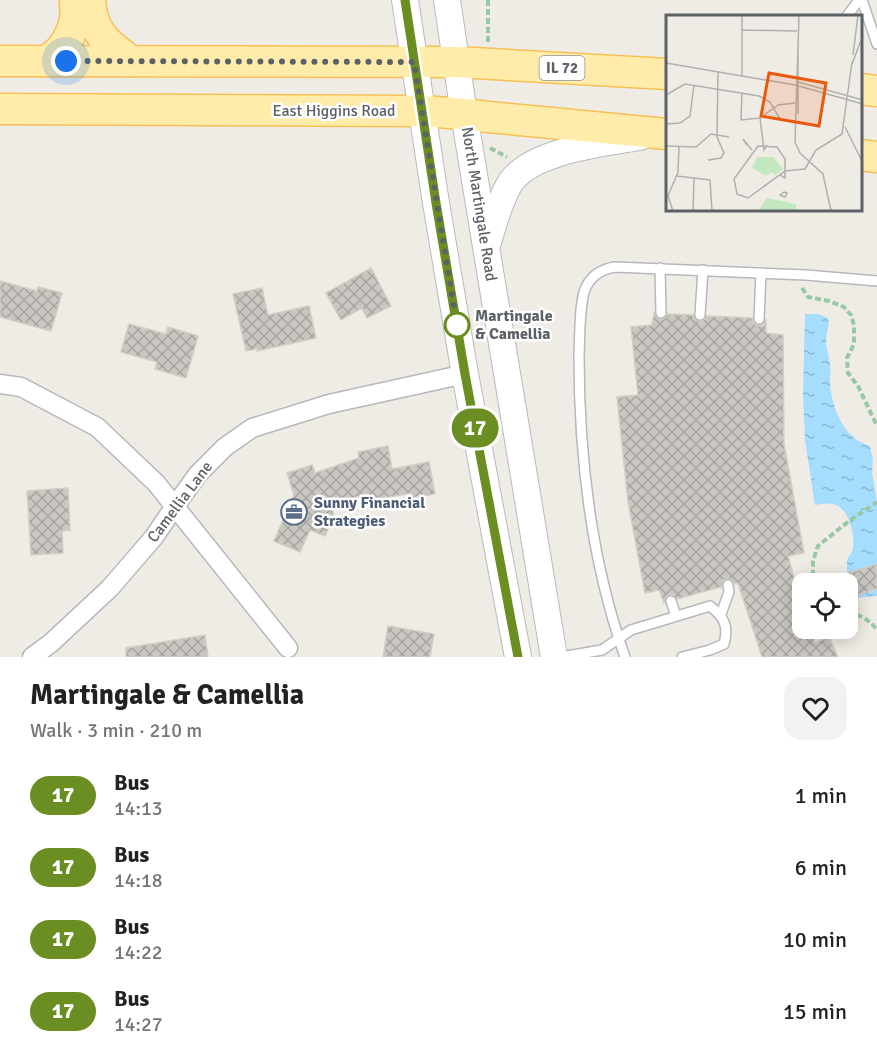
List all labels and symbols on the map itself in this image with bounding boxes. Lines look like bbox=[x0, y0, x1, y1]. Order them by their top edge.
inset map bbox=[666, 15, 862, 212]
your location bbox=[51, 46, 81, 76]
road number: IL 72 bbox=[540, 56, 584, 80]
street label: East Higgins Road bbox=[273, 101, 395, 121]
street label: North Martingale Road bbox=[457, 125, 501, 283]
place label: Martingale & Camellia bbox=[475, 306, 553, 344]
marker: Martingale & Camellia bbox=[444, 312, 470, 338]
line badge: 17 bbox=[448, 408, 502, 448]
street label: Camellia Lane bbox=[143, 457, 217, 547]
place label: Sunny Financial Strategies bbox=[314, 493, 425, 531]
office icon: Sunny Financial Strategies bbox=[279, 497, 309, 527]

